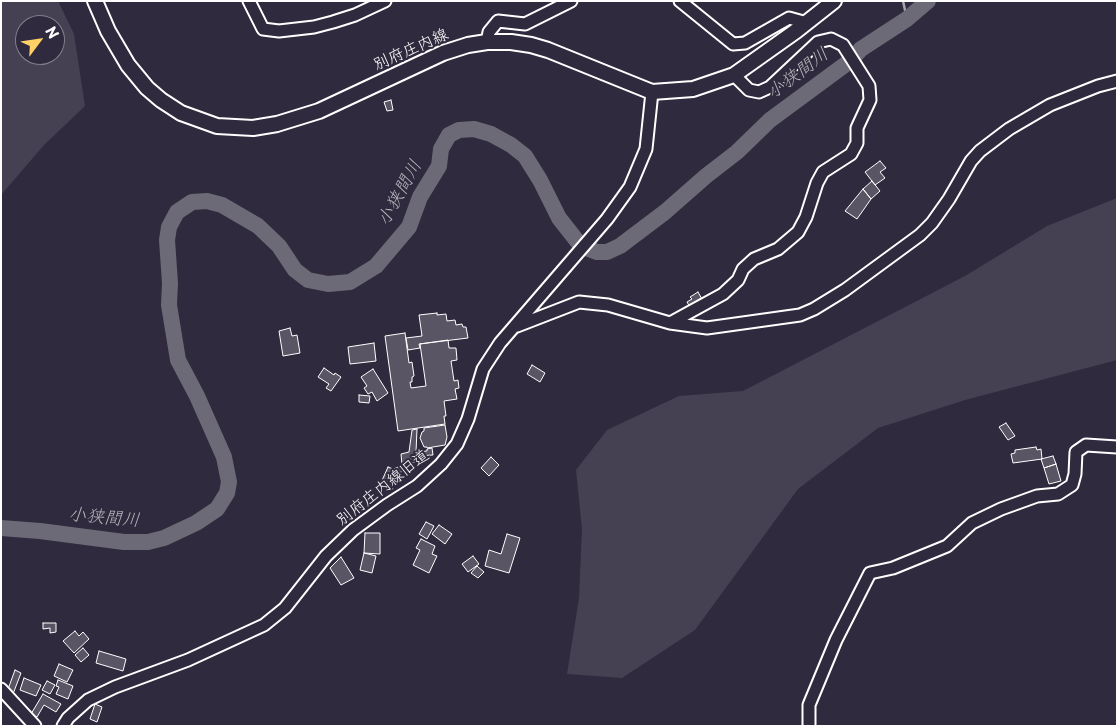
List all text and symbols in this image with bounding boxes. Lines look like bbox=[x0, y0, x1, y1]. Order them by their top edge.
north arrow bbox=[15, 15, 65, 65]
text: N bbox=[41, 22, 64, 43]
street label: 別府庄内線 bbox=[371, 25, 451, 75]
water label: 小狭間川 bbox=[763, 44, 833, 104]
water label: 小狭間川 bbox=[373, 156, 427, 230]
street label: 別府庄内線旧道 bbox=[333, 446, 433, 530]
water label: 小狭間川 bbox=[67, 504, 141, 532]

